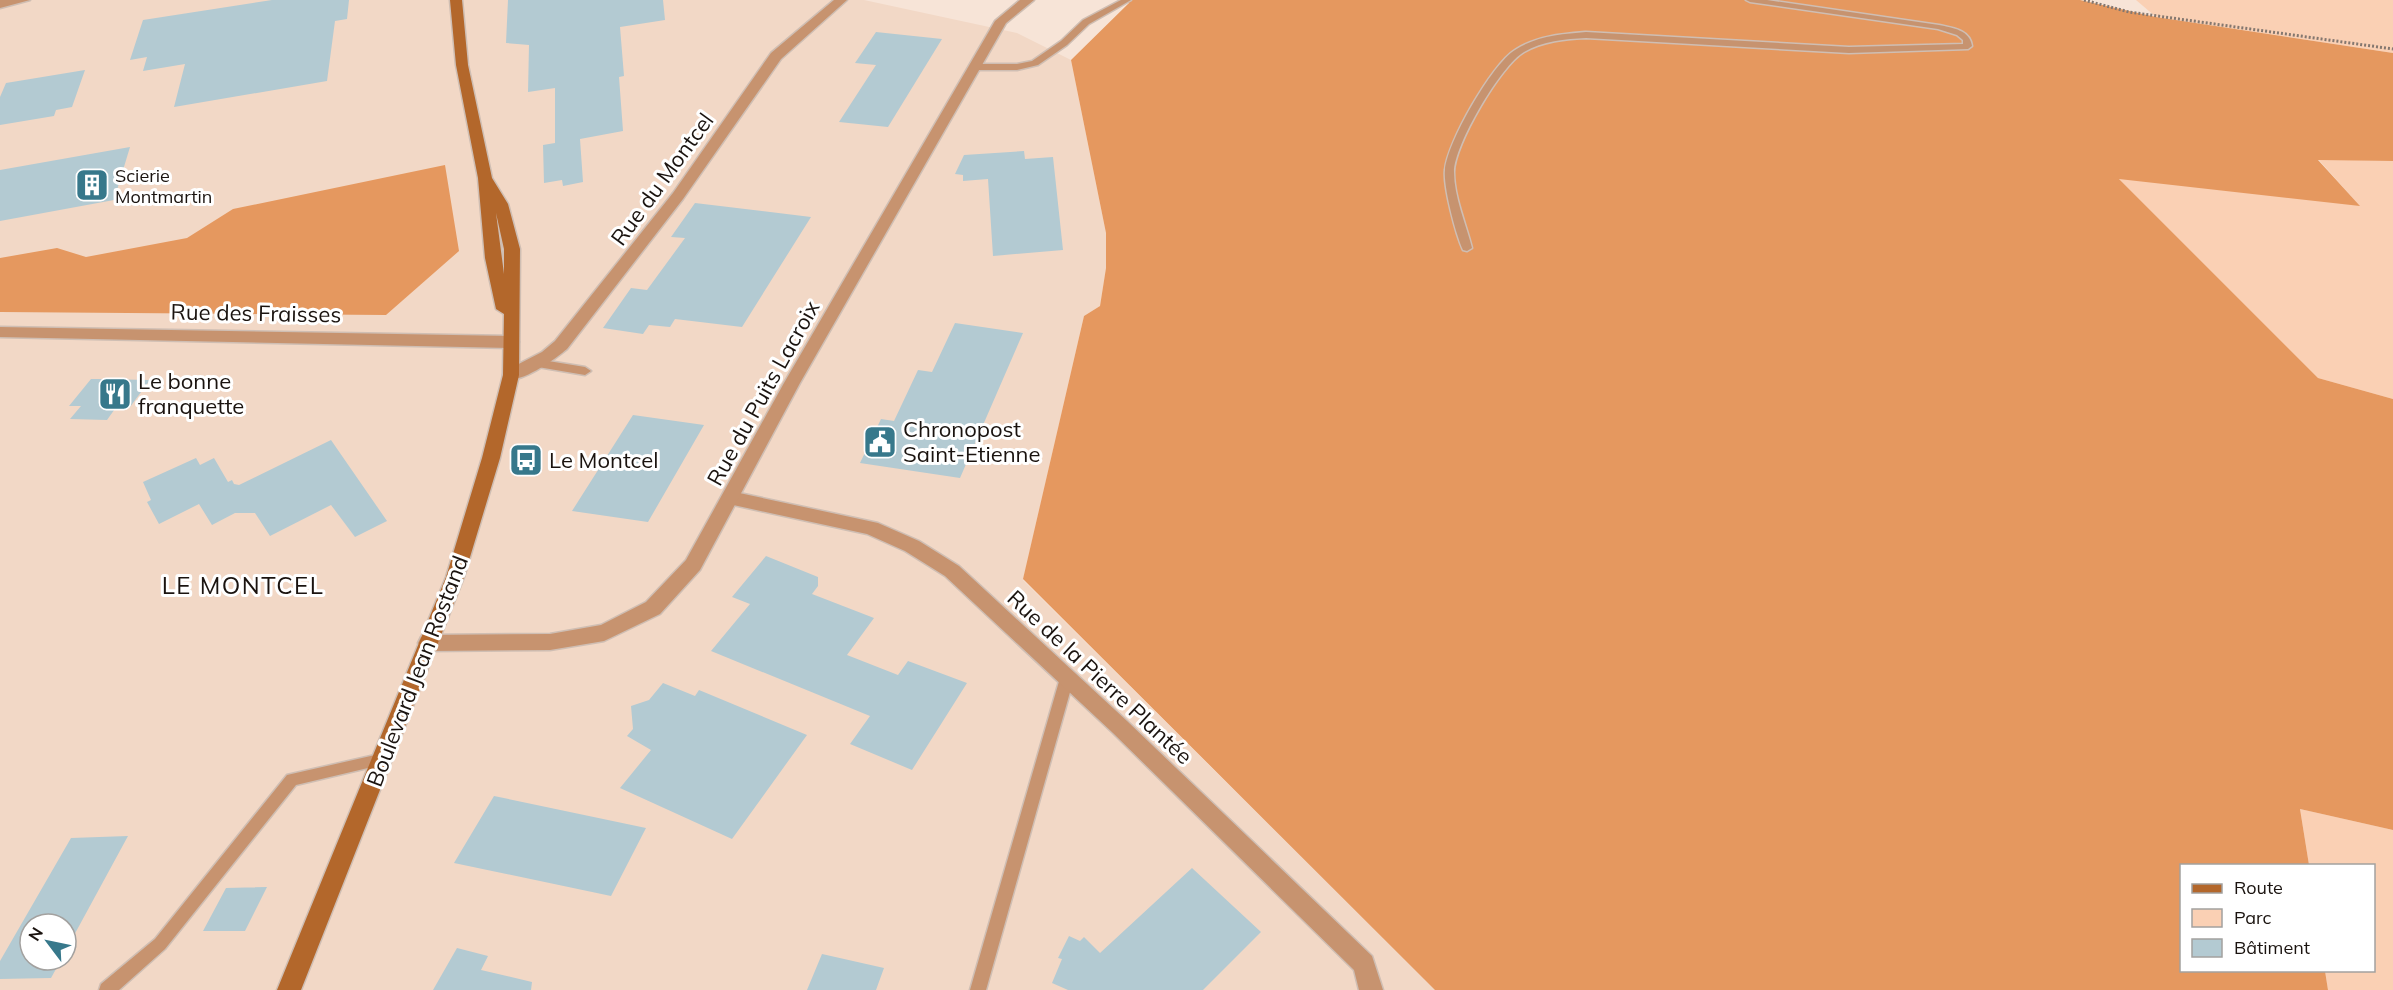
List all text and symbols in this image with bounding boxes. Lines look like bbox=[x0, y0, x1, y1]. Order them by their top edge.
street label: Rue du Montcel bbox=[605, 107, 719, 251]
place label: Scierie Montmartin bbox=[115, 164, 212, 208]
building icon: Scierie Montmartin bbox=[74, 167, 110, 203]
street label: Rue du Puits Lacroix bbox=[701, 295, 826, 490]
street label: Rue des Fraisses bbox=[170, 298, 342, 328]
place label: Le bonne franquette bbox=[138, 367, 244, 420]
restaurant icon: Le bonne franquette bbox=[97, 376, 133, 412]
place label: Chronopost Saint-Etienne bbox=[903, 415, 1040, 468]
public building icon: Chronopost Saint-Etienne bbox=[862, 424, 898, 460]
bus stop icon: Le Montcel bbox=[508, 442, 544, 478]
place label: Le Montcel bbox=[549, 446, 658, 474]
street label: Boulevard Jean Rostand bbox=[360, 552, 474, 790]
district label: LE MONTCEL bbox=[162, 570, 324, 600]
street label: Rue de la Pierre Plantée bbox=[1002, 584, 1198, 770]
legend bbox=[2180, 864, 2375, 972]
text: Route bbox=[2234, 876, 2283, 899]
text: Parc bbox=[2234, 906, 2272, 929]
north arrow bbox=[18, 912, 78, 972]
text: N bbox=[24, 924, 47, 944]
text: Bâtiment bbox=[2234, 936, 2310, 959]

